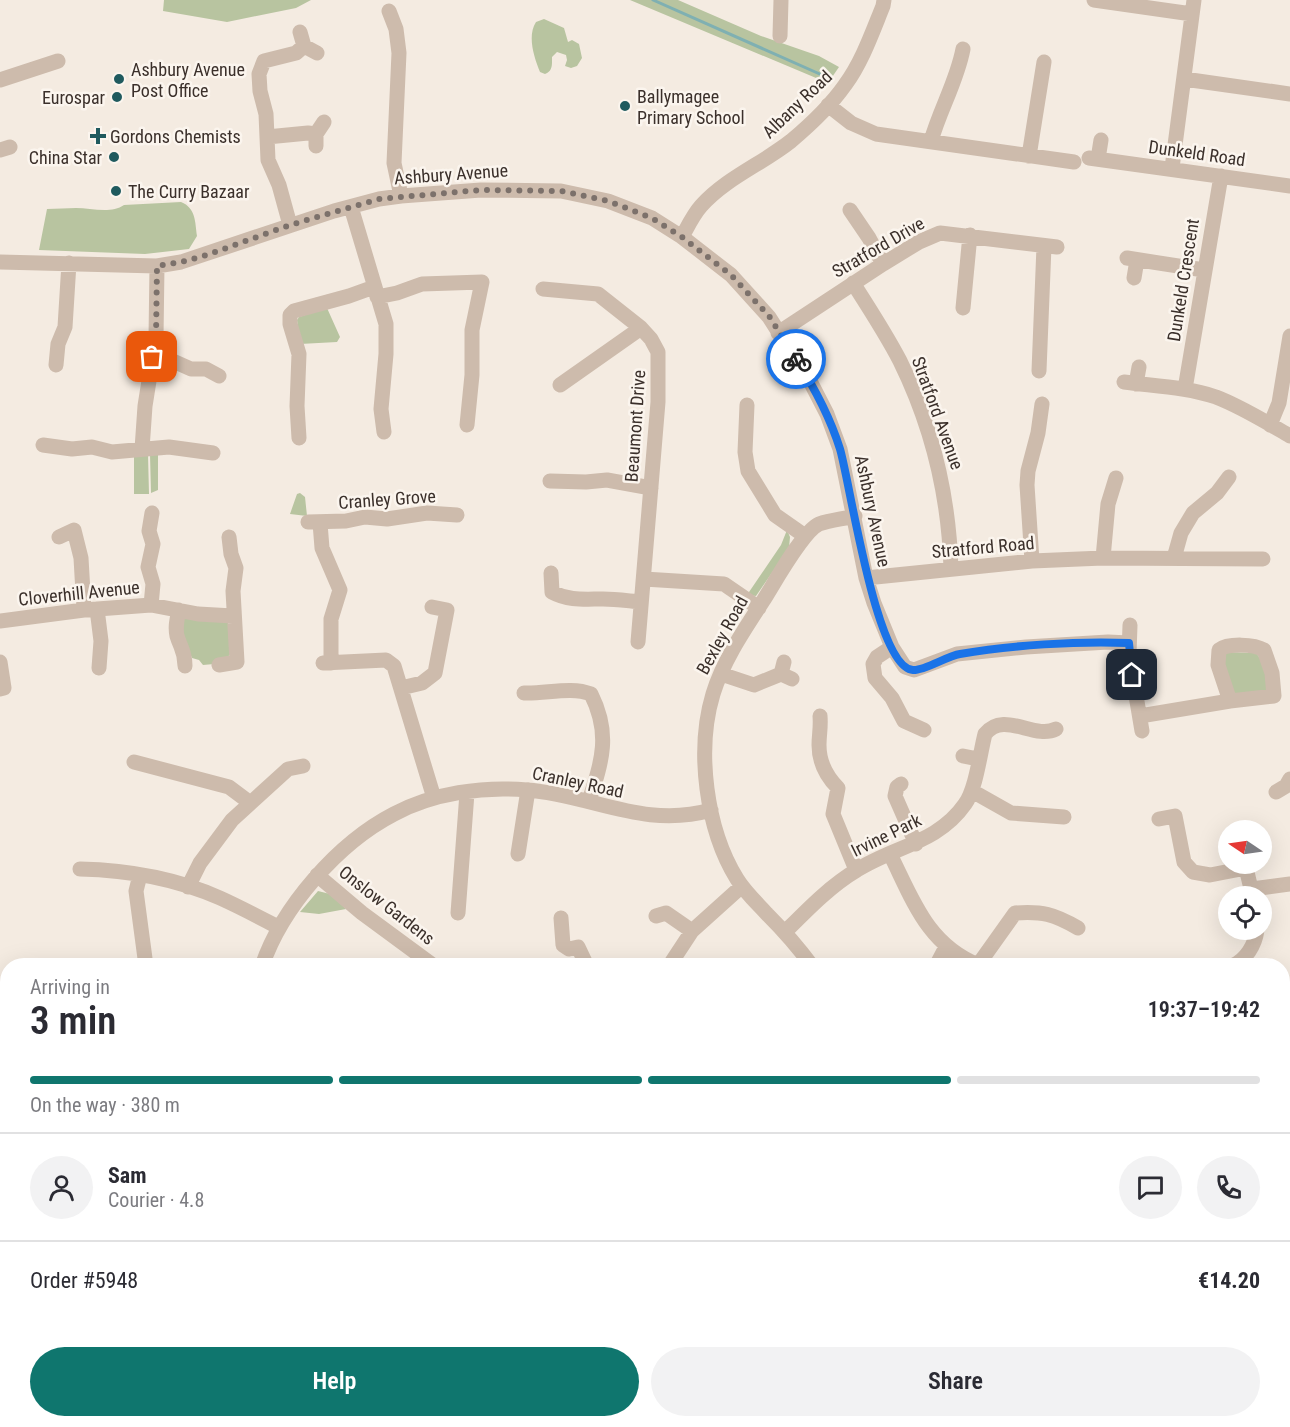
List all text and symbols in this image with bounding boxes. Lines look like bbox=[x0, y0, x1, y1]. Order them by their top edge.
place label: Ashbury Avenue Post Office bbox=[131, 59, 245, 101]
street label: Albany Road bbox=[758, 66, 836, 142]
marker: Ashbury Avenue Post Office bbox=[112, 72, 126, 86]
place label: Ballymagee Primary School bbox=[637, 86, 745, 128]
place label: Eurospar bbox=[42, 87, 106, 108]
marker: Eurospar bbox=[110, 90, 124, 104]
marker: Ballymagee Primary School bbox=[618, 99, 632, 113]
place label: Gordons Chemists bbox=[110, 126, 241, 147]
marker: Gordons Chemists bbox=[91, 129, 105, 143]
street label: Dunkeld Road bbox=[1147, 136, 1247, 170]
place label: China Star bbox=[29, 147, 103, 168]
marker: China Star bbox=[107, 150, 121, 164]
street label: Ashbury Avenue bbox=[393, 160, 509, 188]
place label: The Curry Bazaar bbox=[128, 181, 250, 202]
marker: The Curry Bazaar bbox=[109, 184, 123, 198]
street label: Stratford Drive bbox=[828, 212, 928, 282]
street label: Dunkeld Crescent bbox=[1163, 217, 1203, 343]
courier bbox=[766, 329, 826, 389]
pin bbox=[126, 331, 177, 382]
icon: bag bbox=[135, 340, 168, 373]
icon: bike bbox=[780, 343, 813, 376]
street label: Stratford Avenue bbox=[908, 354, 968, 472]
street label: Beaumont Drive bbox=[621, 369, 649, 483]
street label: Ashbury Avenue bbox=[851, 453, 895, 569]
street label: Cranley Grove bbox=[338, 485, 436, 513]
street label: Stratford Road bbox=[931, 532, 1035, 562]
street label: Cloverhill Avenue bbox=[17, 576, 141, 610]
street label: Bexley Road bbox=[692, 592, 752, 678]
pin bbox=[1106, 649, 1157, 700]
icon: home bbox=[1115, 658, 1148, 691]
street label: Cranley Road bbox=[530, 762, 626, 802]
street label: Irvine Park bbox=[848, 809, 924, 861]
north arrow bbox=[1218, 820, 1272, 874]
map controls bbox=[1218, 820, 1272, 940]
street label: Onslow Gardens bbox=[335, 861, 439, 949]
button: locate bbox=[1218, 886, 1272, 940]
text: Arriving in bbox=[30, 975, 110, 999]
text: 19:37–19:42 bbox=[1148, 997, 1260, 1022]
text: 3 min bbox=[30, 998, 116, 1044]
text: On the way · 380 m bbox=[30, 1093, 180, 1117]
button: person bbox=[30, 1156, 93, 1219]
button: chat bbox=[1119, 1156, 1182, 1219]
button: phone bbox=[1197, 1156, 1260, 1219]
text: Sam bbox=[108, 1163, 147, 1188]
text: Courier · 4.8 bbox=[108, 1188, 204, 1212]
text: Order #5948 bbox=[30, 1268, 138, 1293]
text: €14.20 bbox=[1198, 1268, 1260, 1293]
button: Help bbox=[30, 1347, 639, 1416]
button: Share bbox=[651, 1347, 1260, 1416]

